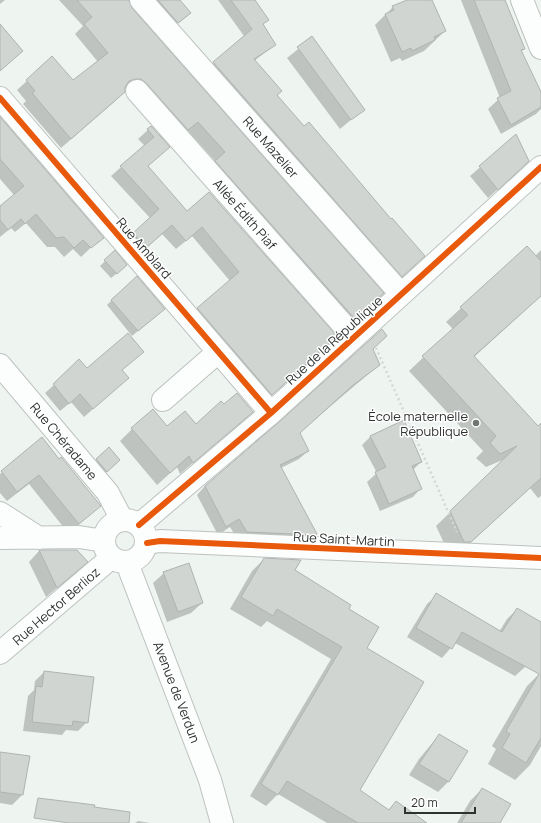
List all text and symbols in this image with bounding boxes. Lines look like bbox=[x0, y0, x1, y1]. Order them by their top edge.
street label: Rue Mazelier bbox=[239, 112, 303, 182]
street label: Allée Édith Piaf bbox=[209, 175, 281, 254]
street label: Rue Amblard bbox=[112, 214, 176, 282]
street label: Rue de la République bbox=[282, 291, 387, 388]
street label: Rue Chéradame bbox=[26, 398, 102, 484]
place label: École maternelle République bbox=[368, 407, 468, 440]
marker: École maternelle République bbox=[471, 418, 481, 428]
street label: Rue Saint-Martin bbox=[293, 527, 395, 551]
street label: Rue Hector Berlioz bbox=[8, 563, 104, 649]
street label: Avenue de Verdun bbox=[149, 639, 205, 745]
scale bar bbox=[405, 789, 475, 815]
text: 20 m bbox=[411, 794, 438, 811]

